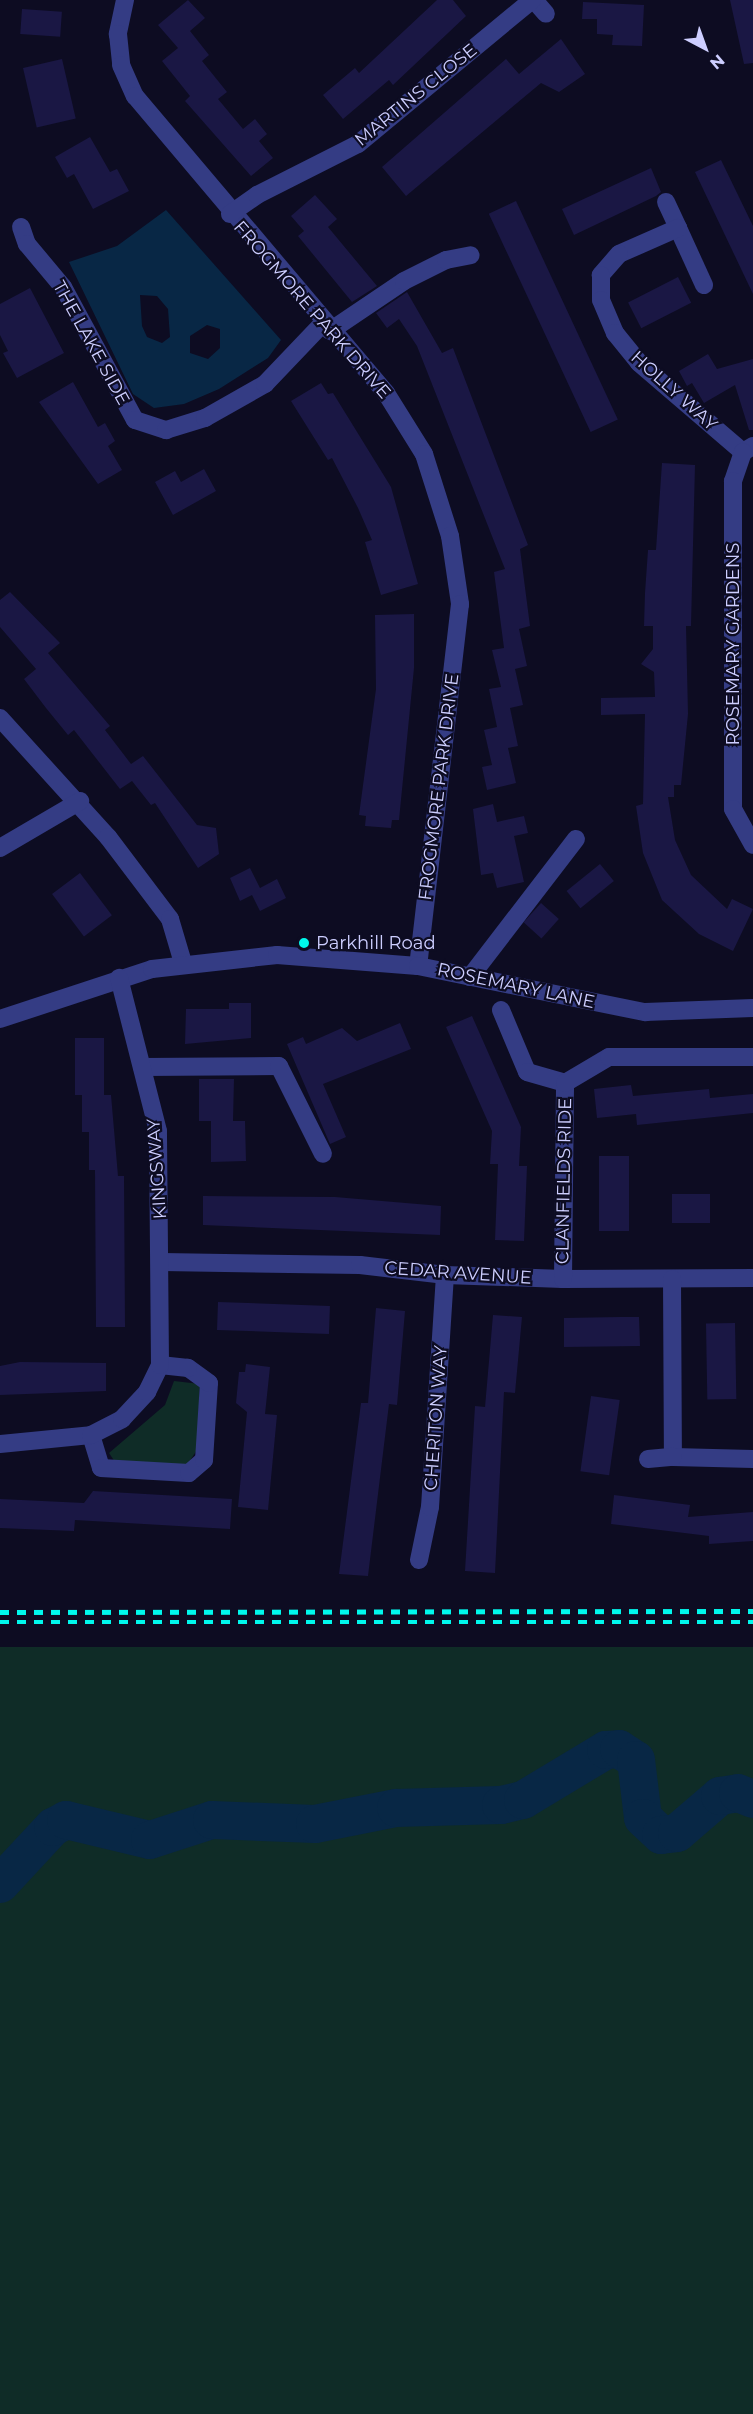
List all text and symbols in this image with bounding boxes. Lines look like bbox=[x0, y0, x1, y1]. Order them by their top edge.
north arrow bbox=[675, 18, 735, 78]
street label: MARTINS CLOSE bbox=[351, 39, 481, 151]
text: N bbox=[706, 51, 728, 73]
street label: FROGMORE PARK DRIVE bbox=[229, 217, 395, 403]
street label: THE LAKE SIDE bbox=[48, 277, 134, 409]
street label: HOLLY WAY bbox=[626, 347, 722, 435]
street label: ROSEMARY GARDENS bbox=[722, 543, 744, 745]
street label: FROGMORE PARK DRIVE bbox=[414, 672, 464, 902]
place label: Parkhill Road bbox=[316, 932, 436, 954]
marker: Parkhill Road bbox=[297, 936, 311, 950]
street label: ROSEMARY LANE bbox=[435, 959, 597, 1013]
street label: CLANFIELDS RIDE bbox=[552, 1098, 576, 1264]
street label: KINGSWAY bbox=[143, 1118, 171, 1220]
street label: CEDAR AVENUE bbox=[384, 1257, 532, 1289]
street label: CHERITON WAY bbox=[420, 1345, 452, 1491]

